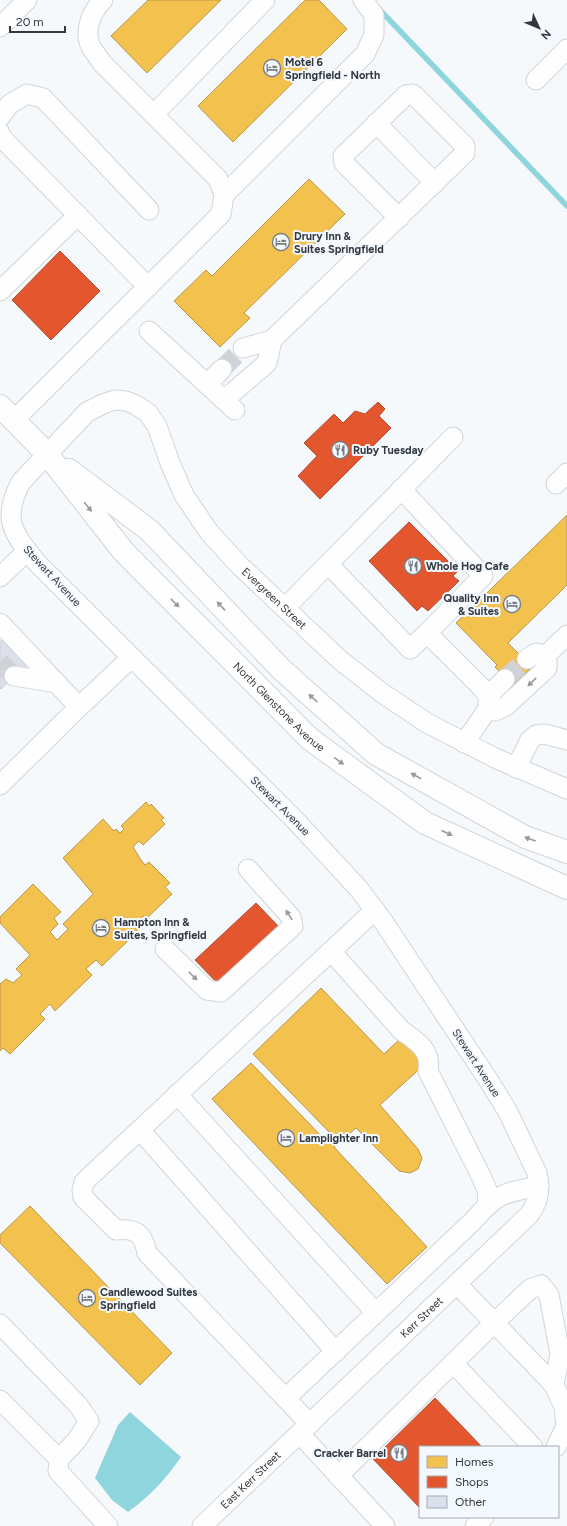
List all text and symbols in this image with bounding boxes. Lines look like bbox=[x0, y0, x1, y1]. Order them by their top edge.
scale bar bbox=[10, 8, 65, 34]
north arrow bbox=[519, 8, 559, 48]
text: 20 m bbox=[16, 15, 44, 29]
text: N bbox=[538, 27, 553, 42]
place label: Motel 6 Springfield - North bbox=[285, 56, 380, 82]
hotel icon: Motel 6 Springfield - North bbox=[262, 58, 282, 78]
place label: Drury Inn & Suites Springfield bbox=[294, 230, 384, 256]
hotel icon: Drury Inn & Suites Springfield bbox=[271, 232, 291, 252]
restaurant icon: Ruby Tuesday bbox=[330, 440, 350, 460]
place label: Ruby Tuesday bbox=[353, 444, 424, 457]
one-way arrow bbox=[84, 501, 93, 512]
street label: Stewart Avenue bbox=[20, 543, 84, 609]
restaurant icon: Whole Hog Cafe bbox=[403, 556, 423, 576]
place label: Whole Hog Cafe bbox=[426, 560, 509, 573]
street label: Evergreen Street bbox=[239, 565, 309, 632]
place label: Quality Inn & Suites bbox=[444, 592, 499, 618]
hotel icon: Quality Inn & Suites bbox=[502, 594, 522, 614]
one-way arrow bbox=[170, 599, 180, 608]
one-way arrow bbox=[217, 601, 226, 611]
street label: North Glenstone Avenue bbox=[231, 659, 327, 754]
one-way arrow bbox=[527, 677, 537, 687]
one-way arrow bbox=[308, 694, 319, 703]
one-way arrow bbox=[334, 757, 345, 765]
one-way arrow bbox=[410, 773, 422, 780]
street label: Stewart Avenue bbox=[248, 774, 312, 838]
one-way arrow bbox=[441, 830, 452, 836]
one-way arrow bbox=[524, 835, 536, 841]
one-way arrow bbox=[285, 910, 292, 921]
place label: Hampton Inn & Suites, Springfield bbox=[114, 916, 207, 942]
hotel icon: Hampton Inn & Suites, Springfield bbox=[91, 918, 111, 938]
one-way arrow bbox=[188, 971, 198, 981]
street label: Stewart Avenue bbox=[449, 1026, 503, 1100]
hotel icon: Lamplighter Inn bbox=[276, 1128, 296, 1148]
place label: Lamplighter Inn bbox=[299, 1132, 378, 1145]
place label: Candlewood Suites Springfield bbox=[100, 1286, 198, 1312]
hotel icon: Candlewood Suites Springfield bbox=[77, 1288, 97, 1308]
street label: Kerr Street bbox=[398, 1294, 445, 1340]
restaurant icon: Cracker Barrel bbox=[389, 1443, 409, 1463]
legend bbox=[419, 1446, 559, 1518]
place label: Cracker Barrel bbox=[314, 1447, 386, 1460]
street label: East Kerr Street bbox=[218, 1448, 283, 1511]
text: Homes bbox=[455, 1455, 494, 1469]
text: Shops bbox=[455, 1475, 489, 1489]
text: Other bbox=[455, 1495, 486, 1509]

